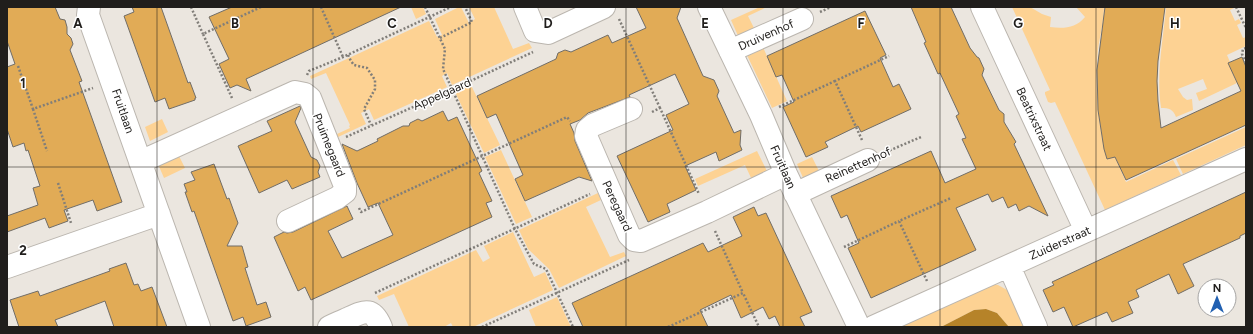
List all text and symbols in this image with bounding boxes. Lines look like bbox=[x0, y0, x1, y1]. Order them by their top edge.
text: A bbox=[73, 16, 83, 31]
text: B bbox=[231, 16, 239, 31]
text: C bbox=[387, 16, 397, 31]
text: D bbox=[543, 16, 553, 31]
text: E bbox=[701, 16, 709, 31]
street label: Druivenhof bbox=[736, 16, 796, 53]
text: F bbox=[857, 16, 865, 31]
text: G bbox=[1013, 16, 1023, 31]
text: H bbox=[1170, 16, 1180, 31]
street label: Appelgaard bbox=[411, 75, 473, 113]
text: 1 bbox=[20, 76, 26, 91]
street label: Beatrixstraat bbox=[1013, 85, 1055, 153]
street label: Fruitlaan bbox=[109, 87, 137, 135]
street label: Pruimegaard bbox=[310, 111, 348, 179]
street label: Fruitlaan bbox=[767, 143, 799, 191]
street label: Reinettenhof bbox=[823, 144, 894, 186]
street label: Peregaard bbox=[599, 178, 635, 234]
street label: Zuiderstraat bbox=[1027, 223, 1093, 263]
text: 2 bbox=[19, 243, 27, 258]
north arrow bbox=[1197, 278, 1237, 318]
text: N bbox=[1213, 282, 1221, 295]

